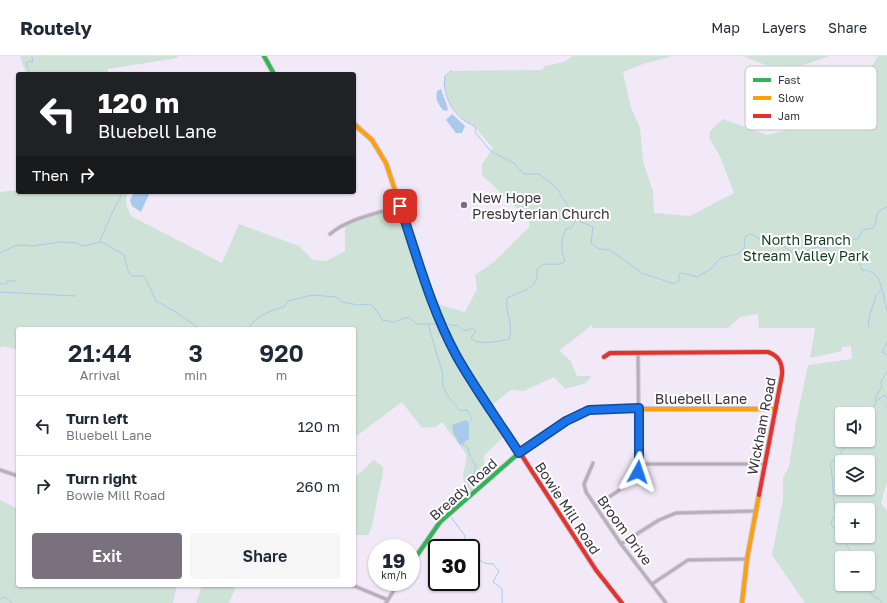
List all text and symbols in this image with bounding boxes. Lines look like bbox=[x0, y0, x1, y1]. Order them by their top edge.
text: Routely bbox=[20, 16, 92, 39]
text: Map bbox=[711, 19, 740, 36]
text: Layers bbox=[762, 19, 806, 36]
text: Share bbox=[828, 19, 867, 36]
legend bbox=[745, 66, 877, 130]
text: Fast bbox=[778, 73, 801, 86]
text: 120 m bbox=[98, 86, 179, 119]
icon: left bbox=[32, 88, 84, 140]
text: Slow bbox=[778, 91, 804, 104]
text: Jam bbox=[778, 109, 800, 122]
text: Bluebell Lane bbox=[98, 120, 217, 142]
icon: right bbox=[76, 164, 98, 186]
text: Then bbox=[32, 166, 68, 184]
pin bbox=[383, 189, 417, 223]
place label: New Hope Presbyterian Church bbox=[472, 189, 610, 222]
icon: arrive bbox=[389, 195, 411, 217]
marker: New Hope Presbyterian Church bbox=[459, 200, 469, 210]
park label: North Branch Stream Valley Park bbox=[743, 231, 869, 264]
text: 21:44 bbox=[68, 338, 132, 367]
text: 3 bbox=[188, 338, 203, 367]
text: 920 bbox=[259, 338, 304, 367]
text: Arrival bbox=[80, 367, 120, 383]
text: min bbox=[184, 367, 207, 383]
text: m bbox=[276, 367, 287, 383]
street label: Wickham Road bbox=[743, 376, 779, 476]
street label: Bluebell Lane bbox=[655, 390, 747, 407]
map controls bbox=[835, 407, 875, 591]
button: sound bbox=[835, 407, 875, 447]
text: Turn left bbox=[66, 409, 128, 427]
icon: left bbox=[32, 415, 54, 437]
text: 120 m bbox=[298, 417, 340, 435]
text: Bluebell Lane bbox=[66, 427, 152, 443]
position arrow bbox=[617, 451, 659, 493]
street label: Bready Road bbox=[426, 454, 500, 524]
button: layers bbox=[835, 455, 875, 495]
street label: Bowie Mill Road bbox=[532, 459, 604, 557]
text: Turn right bbox=[66, 469, 137, 487]
icon: right bbox=[32, 475, 54, 497]
text: 260 m bbox=[296, 477, 340, 495]
text: Bowie Mill Road bbox=[66, 487, 165, 503]
street label: Broom Drive bbox=[594, 492, 656, 568]
button: + bbox=[835, 503, 875, 543]
button: Exit bbox=[32, 533, 182, 579]
button: Share bbox=[190, 533, 340, 579]
speed limit sign: 30 bbox=[428, 539, 480, 591]
text: 19 bbox=[382, 548, 405, 572]
button: − bbox=[835, 551, 875, 591]
text: km/h bbox=[381, 569, 407, 581]

